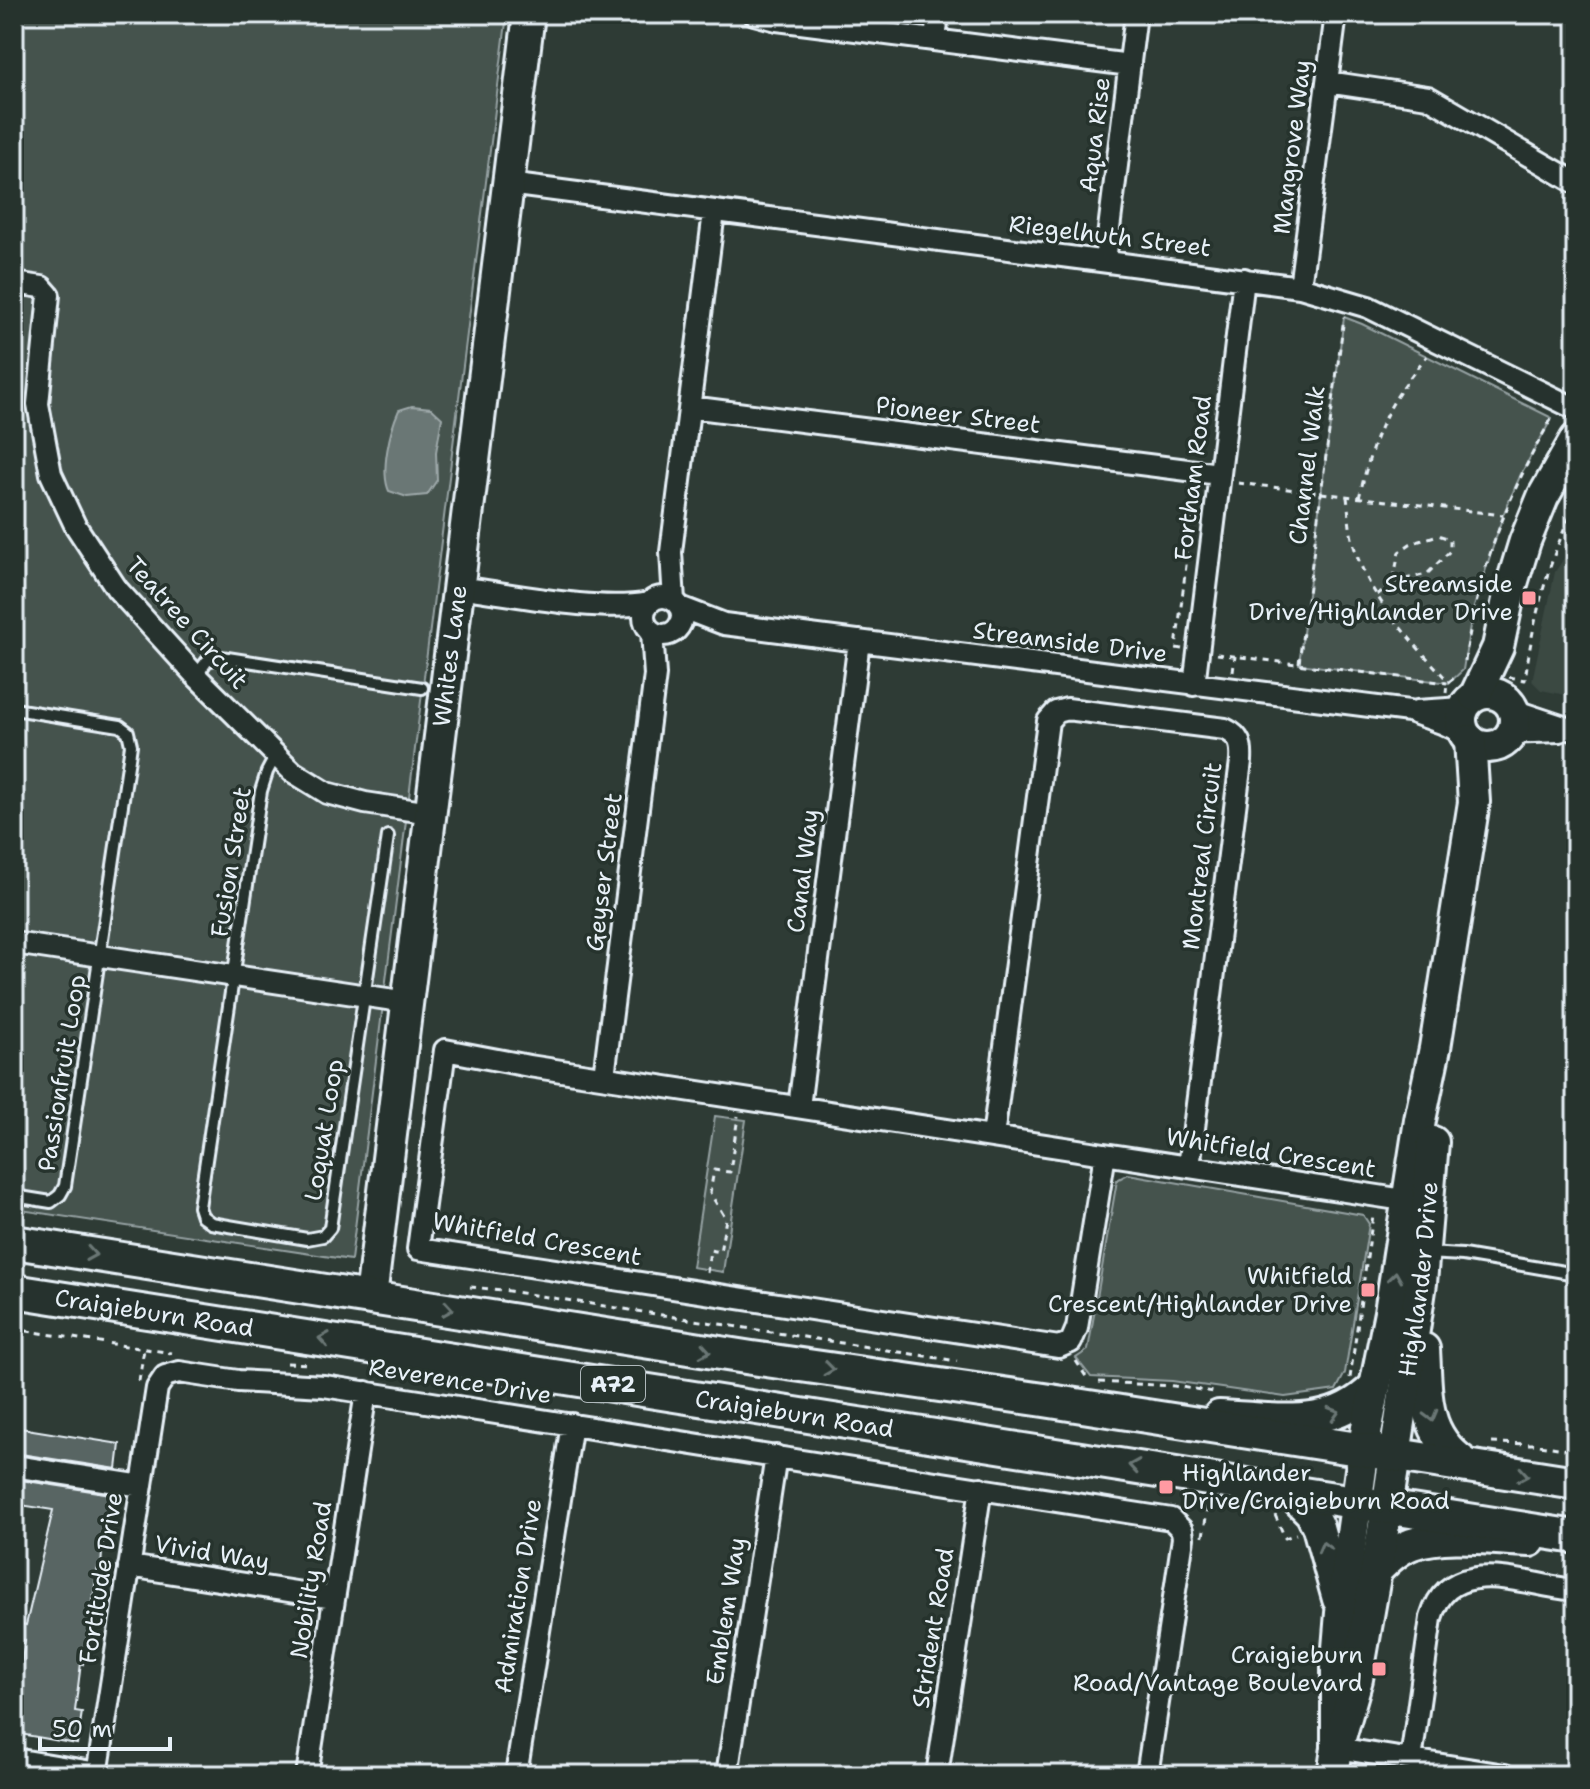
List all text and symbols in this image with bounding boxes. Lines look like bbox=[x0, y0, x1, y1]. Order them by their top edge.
street label: Mangrove Way bbox=[1265, 58, 1319, 236]
street label: Aqua Rise bbox=[1072, 75, 1118, 195]
street label: Riegelhuth Street bbox=[1007, 208, 1213, 264]
street label: Channel Walk bbox=[1281, 384, 1333, 546]
street label: Pioneer Street bbox=[874, 389, 1042, 441]
street label: Fortham Road bbox=[1167, 394, 1219, 562]
street label: Teatree Circuit bbox=[119, 550, 255, 696]
place label: Streamside Drive/Highlander Drive bbox=[1249, 568, 1513, 628]
street label: Whites Lane bbox=[425, 583, 475, 729]
marker: Streamside Drive/Highlander Drive bbox=[1520, 589, 1538, 607]
street label: Streamside Drive bbox=[971, 614, 1169, 670]
street label: Montreal Circuit bbox=[1175, 760, 1229, 952]
street label: Fusion Street bbox=[203, 785, 259, 939]
street label: Geyser Street bbox=[578, 791, 630, 953]
street label: Canal Way bbox=[780, 807, 826, 935]
street label: Passionfruit Loop bbox=[31, 972, 93, 1174]
street label: Loquat Loop bbox=[297, 1057, 351, 1203]
street label: Whitfield Crescent bbox=[1164, 1121, 1378, 1185]
street label: Highlander Drive bbox=[1391, 1180, 1446, 1379]
street label: Whitfield Crescent bbox=[430, 1205, 644, 1273]
one-way arrow bbox=[84, 1245, 98, 1262]
place label: Whitfield Crescent/Highlander Drive bbox=[1048, 1260, 1352, 1320]
one-way arrow bbox=[1386, 1270, 1403, 1283]
marker: Whitfield Crescent/Highlander Drive bbox=[1359, 1281, 1377, 1299]
street label: Craigieburn Road bbox=[53, 1282, 256, 1345]
one-way arrow bbox=[441, 1300, 455, 1317]
one-way arrow bbox=[318, 1331, 331, 1348]
one-way arrow bbox=[698, 1341, 711, 1358]
street label: Reverence Drive bbox=[366, 1351, 554, 1411]
one-way arrow bbox=[822, 1360, 836, 1377]
road number: A72 bbox=[581, 1366, 645, 1402]
street label: Craigieburn Road bbox=[693, 1382, 896, 1445]
one-way arrow bbox=[1327, 1406, 1340, 1422]
one-way arrow bbox=[1422, 1409, 1439, 1423]
place label: Highlander Drive/Craigieburn Road bbox=[1182, 1457, 1450, 1517]
one-way arrow bbox=[1128, 1458, 1141, 1475]
one-way arrow bbox=[1517, 1466, 1530, 1483]
marker: Highlander Drive/Craigieburn Road bbox=[1157, 1478, 1175, 1496]
street label: Fortitude Drive bbox=[72, 1490, 130, 1666]
street label: Admiration Drive bbox=[487, 1496, 549, 1696]
street label: Nobility Road bbox=[283, 1499, 339, 1661]
street label: Vivid Way bbox=[152, 1528, 272, 1578]
street label: Emblem Way bbox=[699, 1535, 753, 1687]
one-way arrow bbox=[1316, 1541, 1333, 1555]
street label: Strident Road bbox=[905, 1545, 961, 1711]
place label: Craigieburn Road/Vantage Boulevard bbox=[1073, 1639, 1363, 1699]
marker: Craigieburn Road/Vantage Boulevard bbox=[1370, 1660, 1388, 1678]
scale bar bbox=[40, 1701, 170, 1751]
text: 50 m bbox=[52, 1713, 112, 1745]

